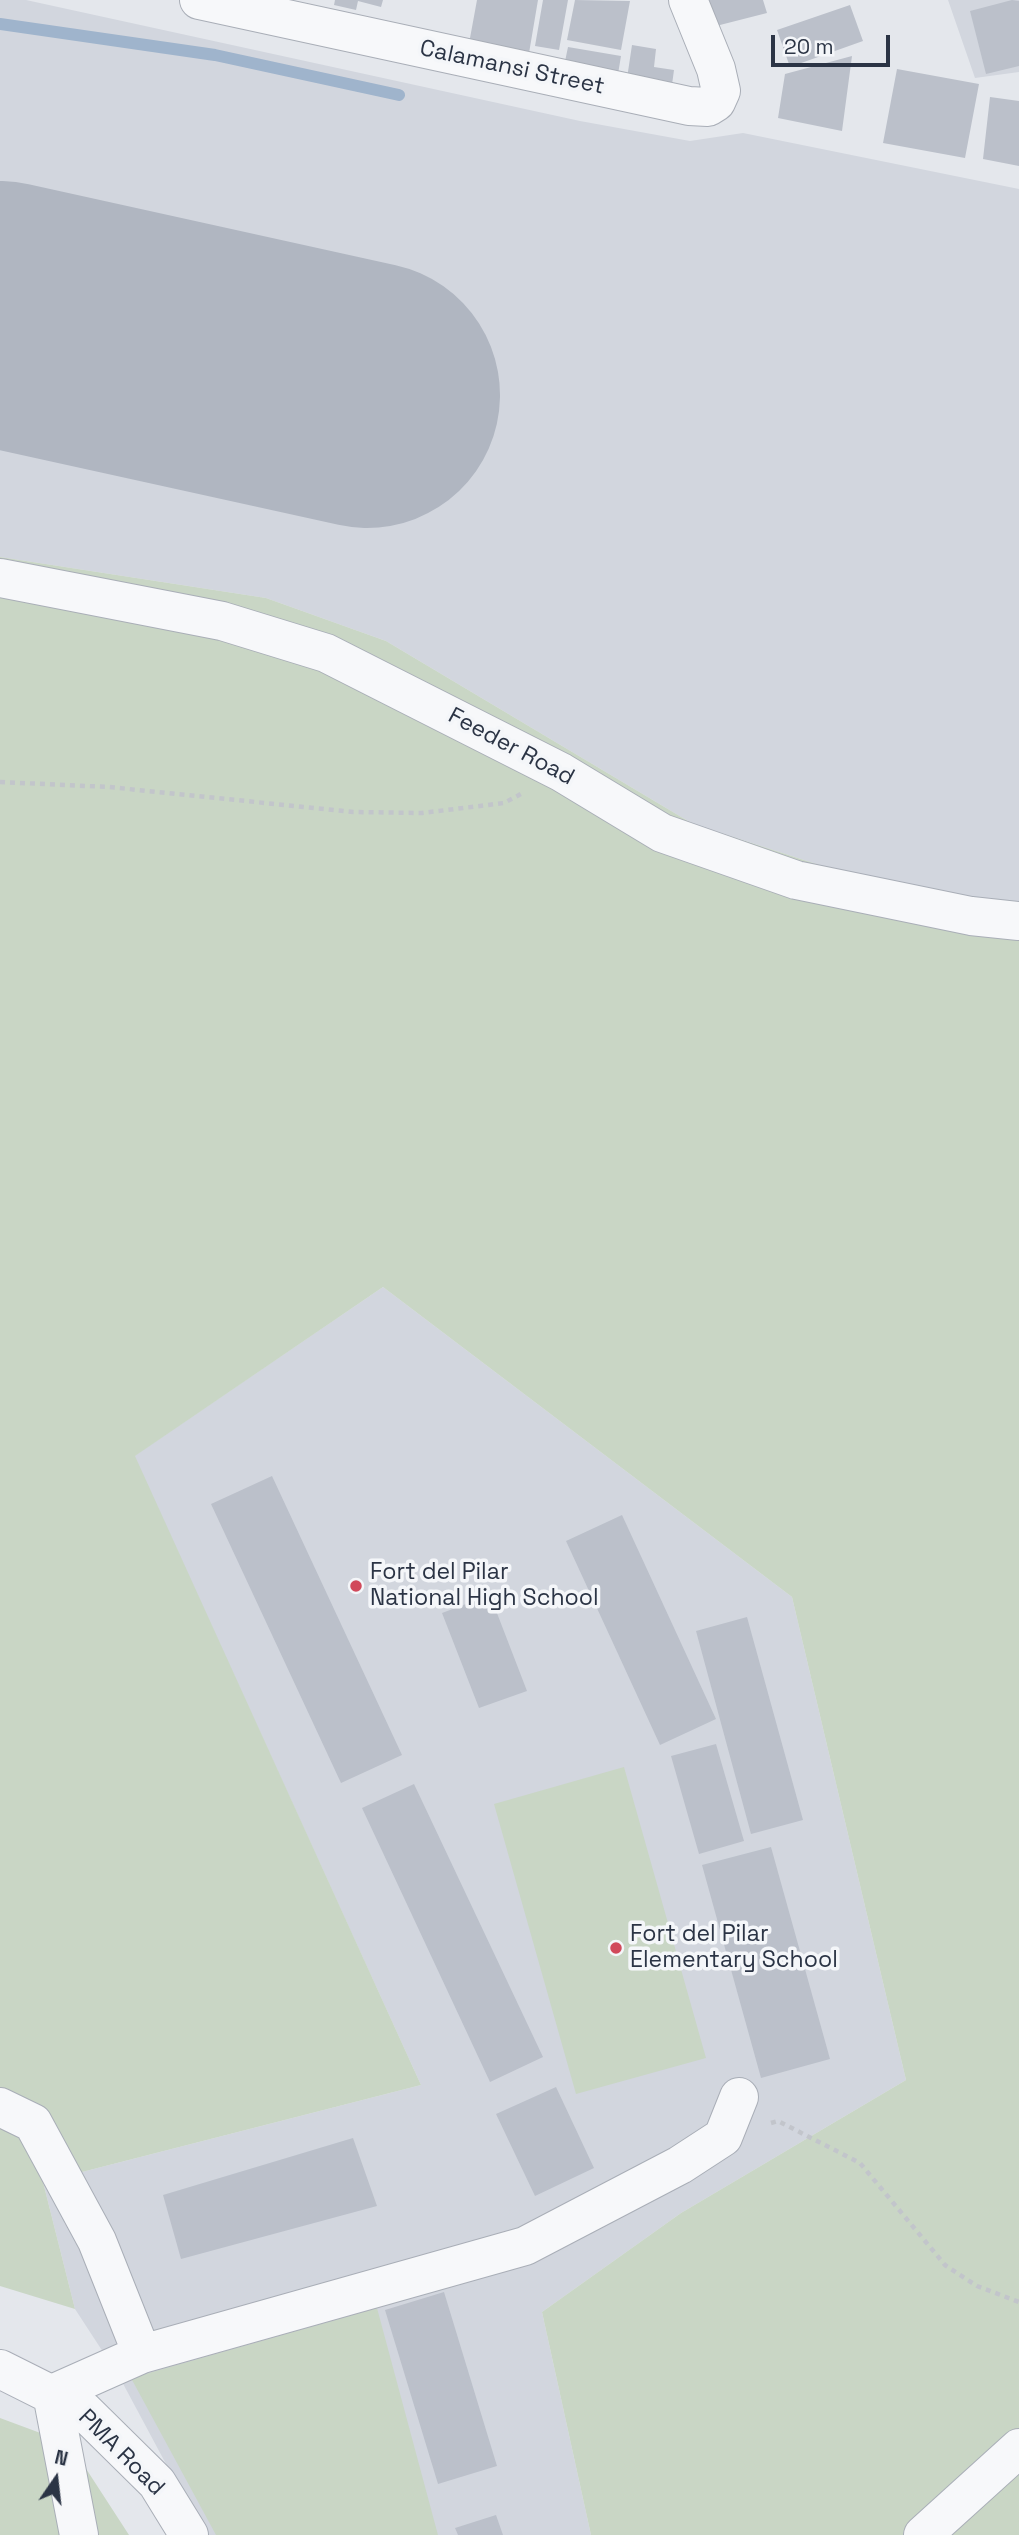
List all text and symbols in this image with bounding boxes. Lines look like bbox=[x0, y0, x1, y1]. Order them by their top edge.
scale bar bbox=[774, 21, 893, 65]
text: 20 m bbox=[784, 33, 834, 60]
street label: Calamansi Street bbox=[417, 35, 607, 101]
street label: Feeder Road bbox=[443, 702, 579, 792]
place label: Fort del Pilar National High School bbox=[370, 1559, 599, 1613]
marker: Fort del Pilar National High School bbox=[348, 1578, 364, 1594]
place label: Fort del Pilar Elementary School bbox=[630, 1921, 838, 1975]
marker: Fort del Pilar Elementary School bbox=[608, 1940, 624, 1956]
street label: PMA Road bbox=[72, 2404, 170, 2502]
north arrow bbox=[21, 2444, 91, 2514]
text: N bbox=[52, 2444, 70, 2472]

